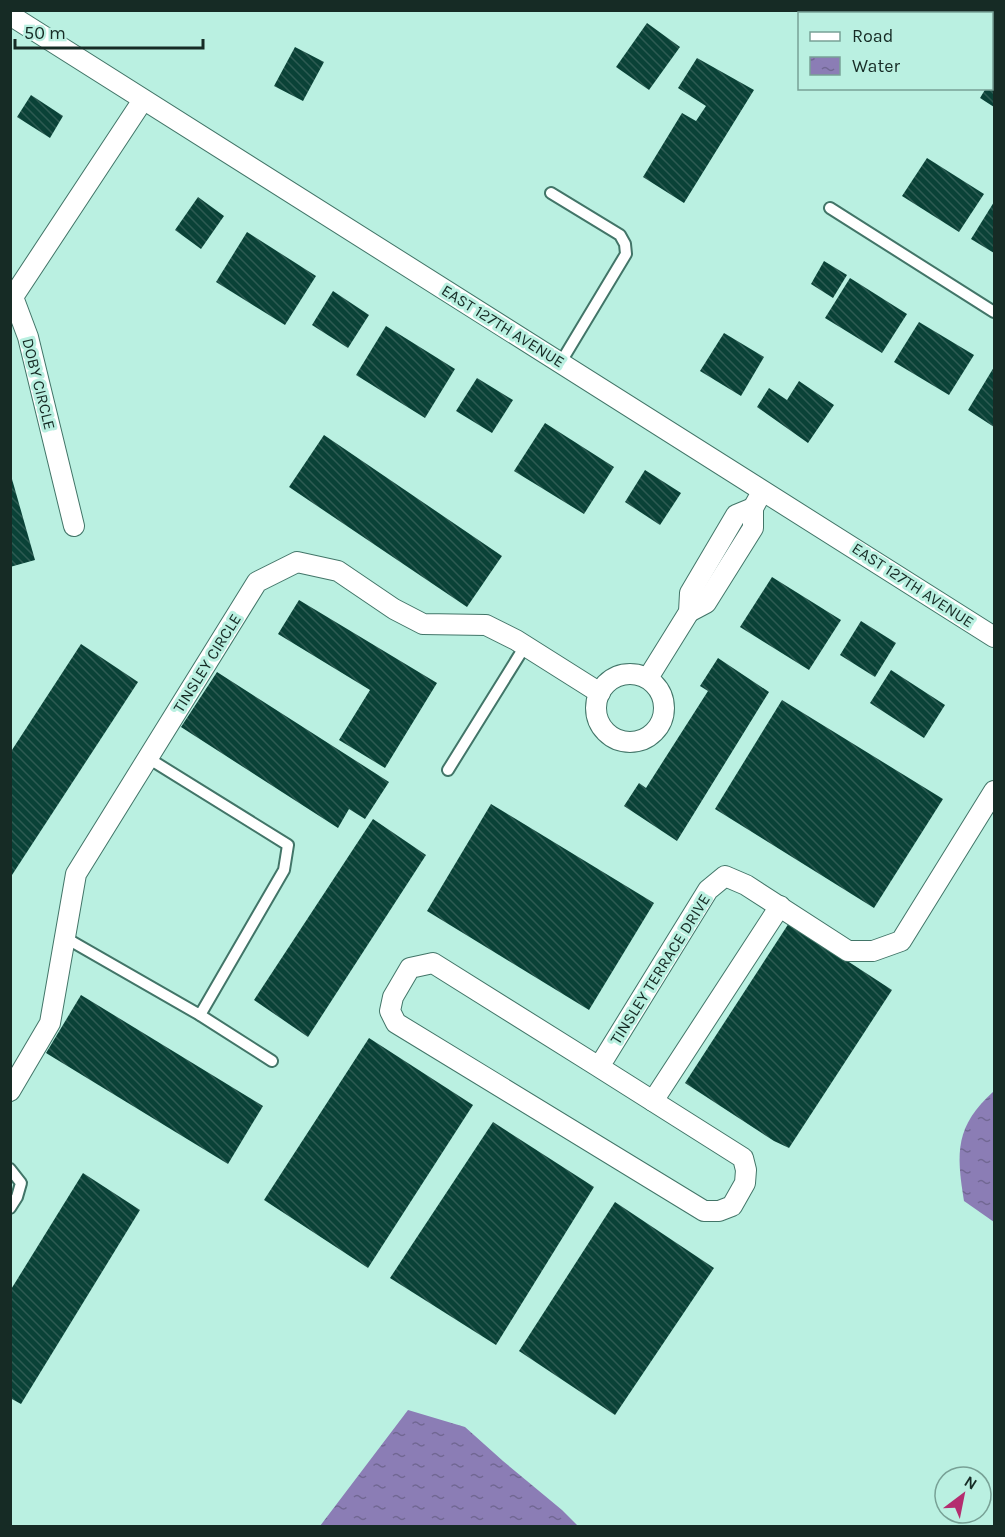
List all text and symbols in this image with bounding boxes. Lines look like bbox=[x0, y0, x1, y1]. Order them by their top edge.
scale bar bbox=[15, 12, 202, 50]
legend bbox=[798, 12, 993, 90]
text: 50 m bbox=[24, 22, 66, 44]
text: Road bbox=[852, 25, 893, 47]
text: Water bbox=[852, 55, 900, 77]
street label: EAST 127TH AVENUE bbox=[438, 280, 568, 372]
street label: DOBY CIRCLE bbox=[18, 336, 60, 432]
street label: EAST 127TH AVENUE bbox=[849, 539, 977, 631]
street label: TINSLEY CIRCLE bbox=[169, 610, 245, 716]
street label: TINSLEY TERRACE DRIVE bbox=[606, 890, 714, 1048]
north arrow bbox=[933, 1465, 993, 1525]
text: N bbox=[961, 1472, 981, 1494]

